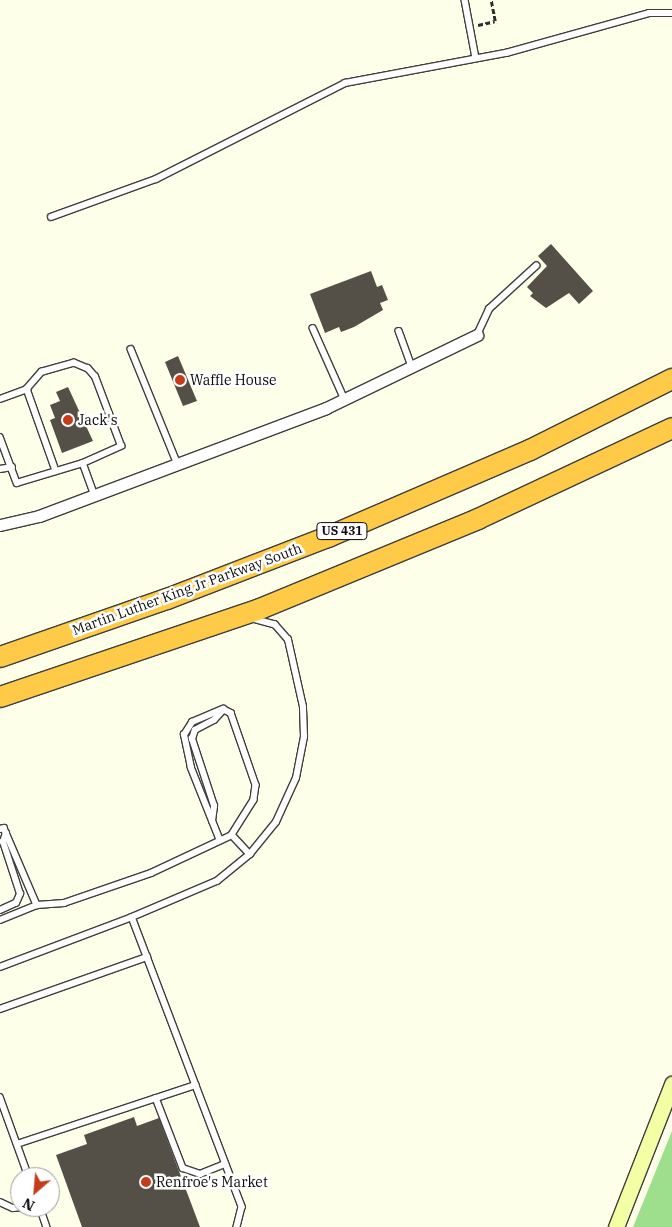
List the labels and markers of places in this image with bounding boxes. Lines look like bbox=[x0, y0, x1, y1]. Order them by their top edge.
place label: Waffle House bbox=[190, 372, 277, 388]
marker: Waffle House bbox=[174, 374, 186, 386]
place label: Jack's bbox=[78, 412, 118, 428]
marker: Jack's bbox=[62, 414, 74, 426]
place label: Renfroe's Market bbox=[156, 1174, 268, 1190]
marker: Renfroe's Market bbox=[140, 1176, 152, 1188]

